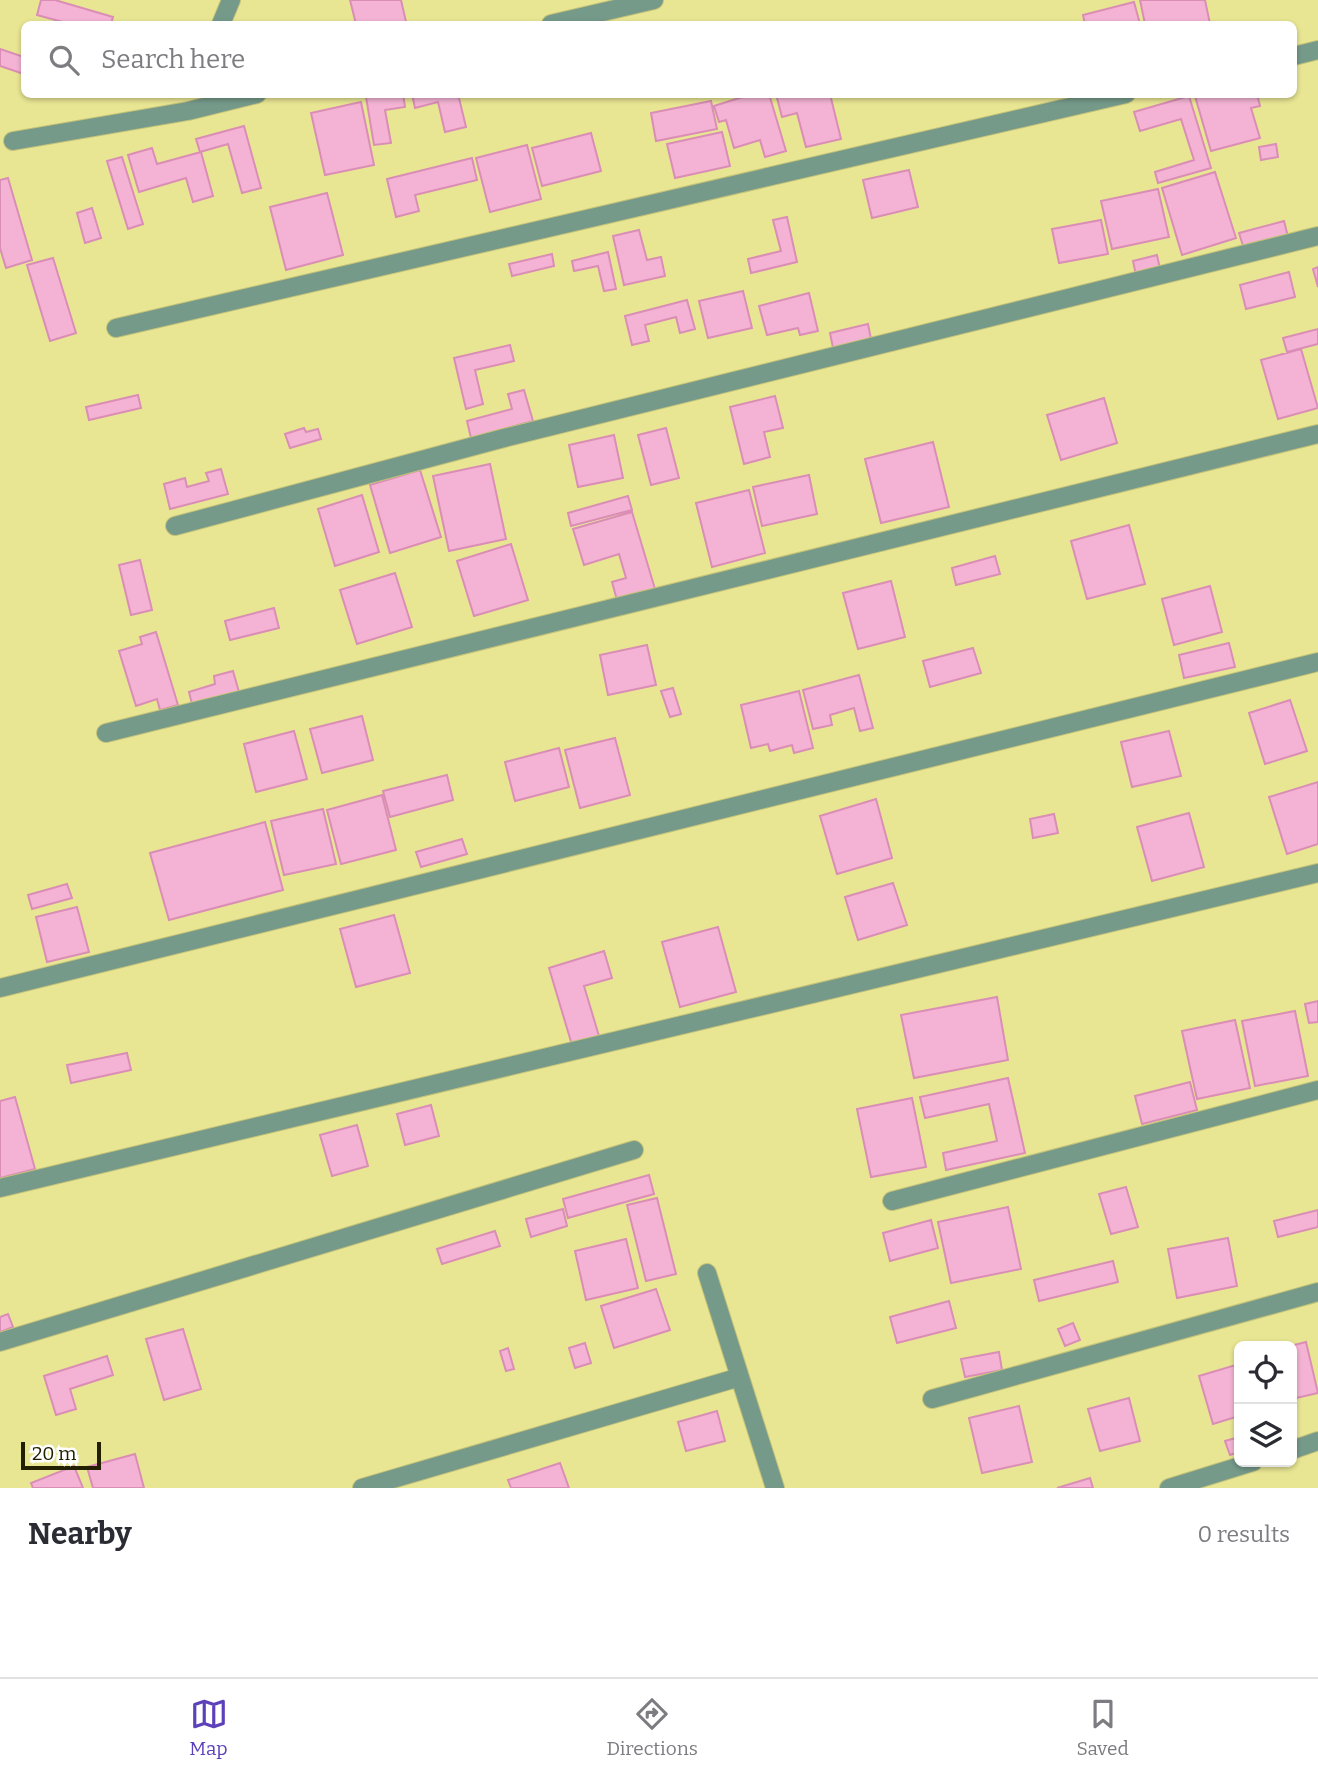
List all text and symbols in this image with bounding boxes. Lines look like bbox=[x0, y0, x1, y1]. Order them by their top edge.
search box bbox=[21, 21, 1297, 98]
icon: search bbox=[45, 41, 83, 79]
text: Search here bbox=[101, 44, 245, 75]
map controls bbox=[1234, 1341, 1297, 1467]
button: locate bbox=[1234, 1341, 1297, 1404]
button: layers bbox=[1234, 1404, 1297, 1467]
scale bar bbox=[21, 1439, 102, 1471]
text: 20 m bbox=[32, 1442, 76, 1465]
text: Nearby bbox=[28, 1516, 132, 1552]
text: 0 results bbox=[1197, 1520, 1290, 1548]
tab: Map bbox=[189, 1695, 228, 1760]
tab: Directions bbox=[606, 1695, 698, 1760]
tab: Saved bbox=[1076, 1695, 1129, 1760]

